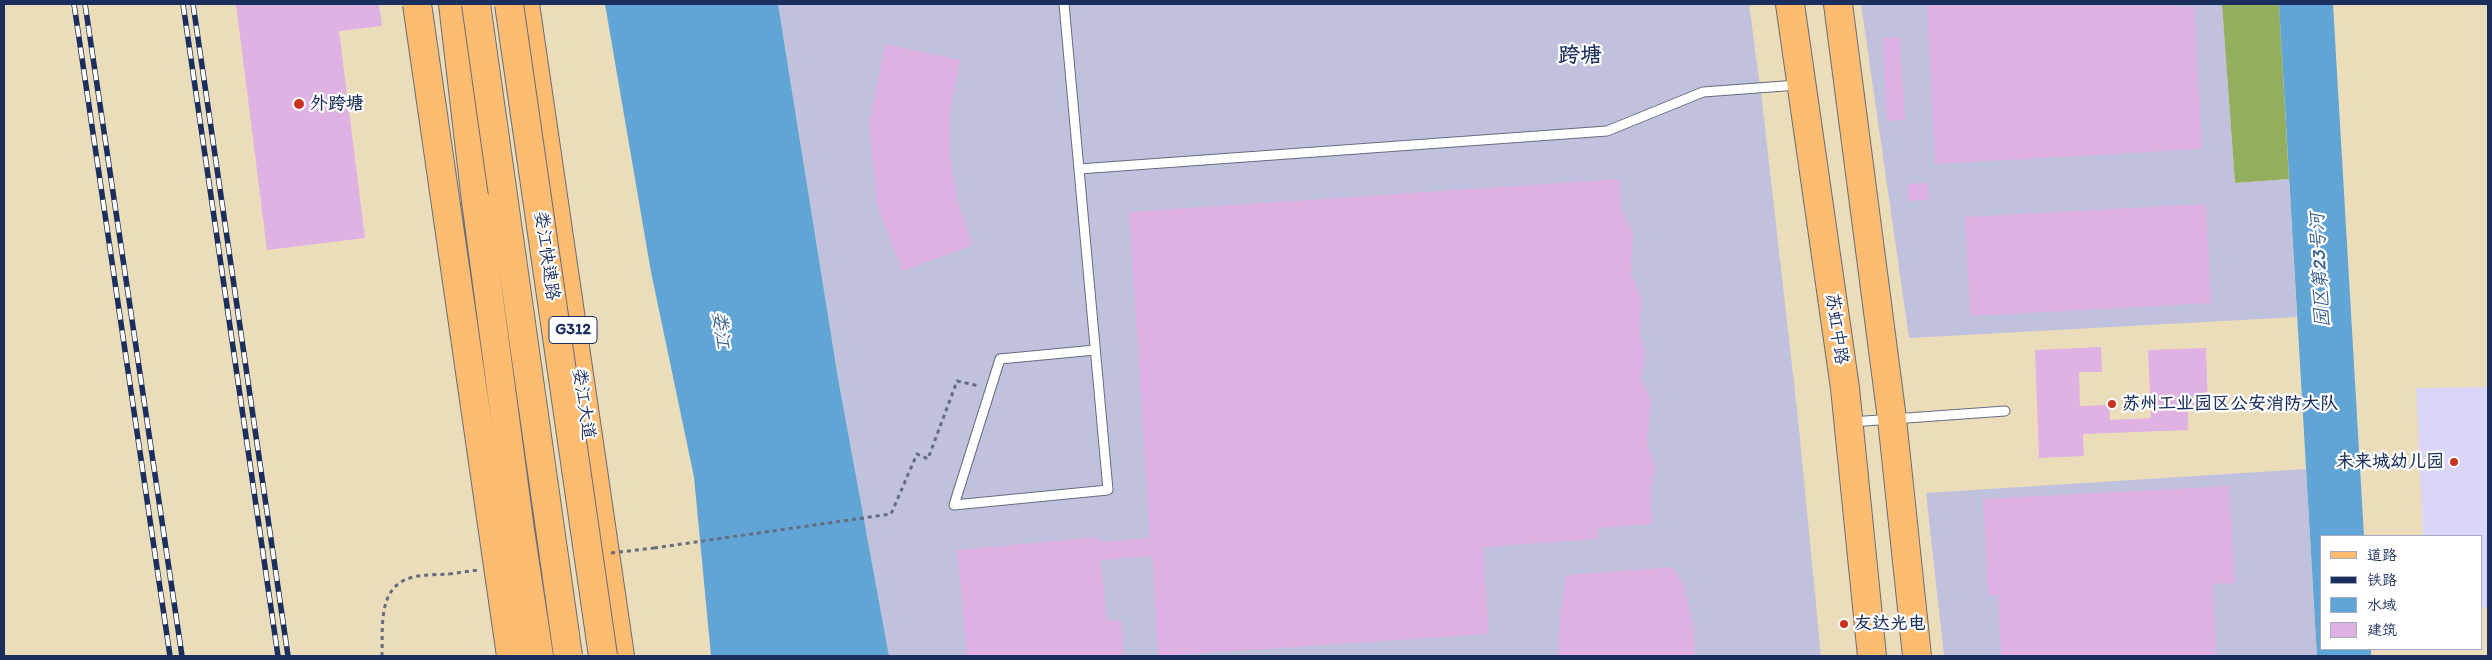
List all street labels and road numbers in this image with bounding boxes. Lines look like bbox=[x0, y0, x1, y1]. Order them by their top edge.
street label: 娄江快速路 bbox=[529, 210, 563, 302]
street label: 苏虹中路 bbox=[1820, 292, 1852, 366]
road number: G312 bbox=[549, 316, 597, 344]
street label: 娄江大道 bbox=[567, 367, 599, 441]

